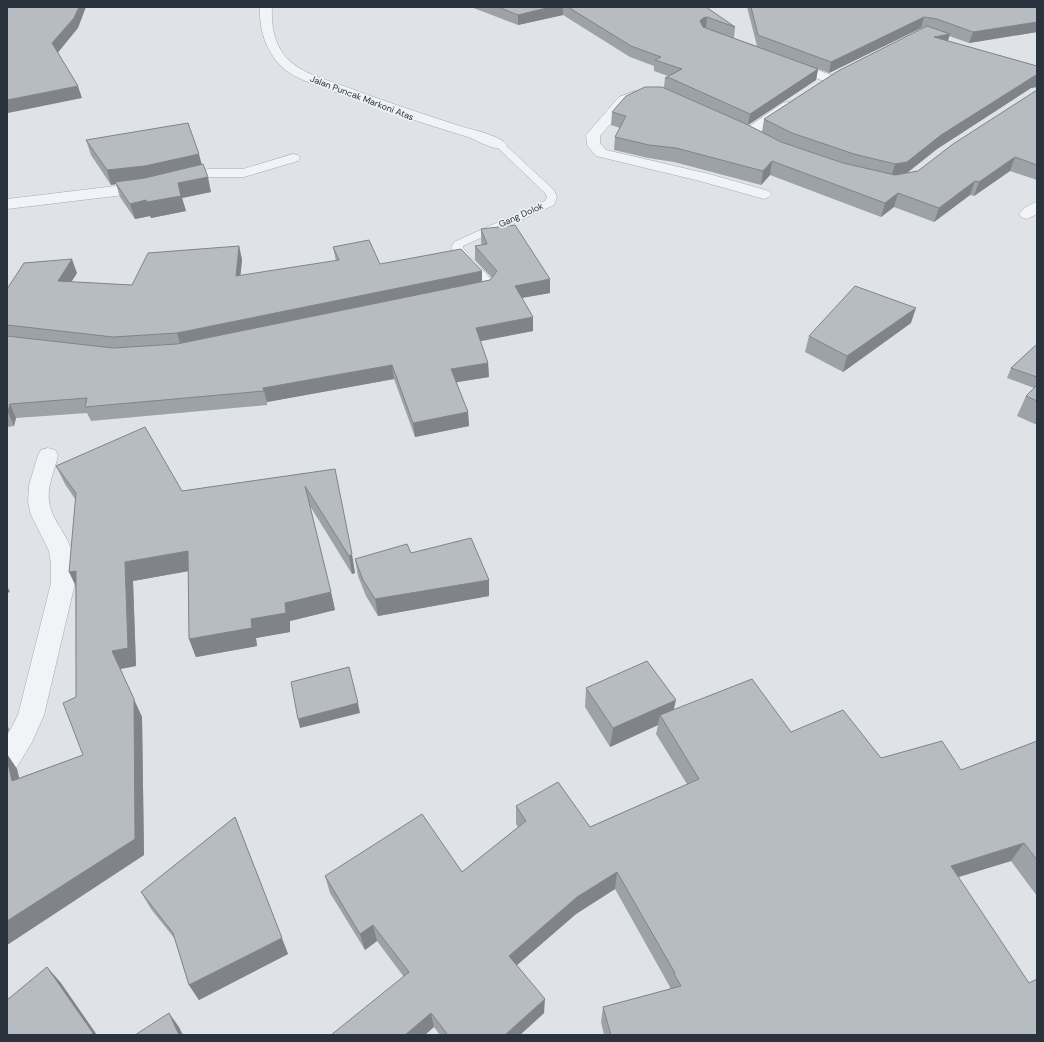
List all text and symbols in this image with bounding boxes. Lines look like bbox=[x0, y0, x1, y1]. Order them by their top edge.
street label: Jalan Puncak Markoni Atas bbox=[309, 73, 416, 123]
street label: Gang Dolok bbox=[497, 200, 546, 230]

